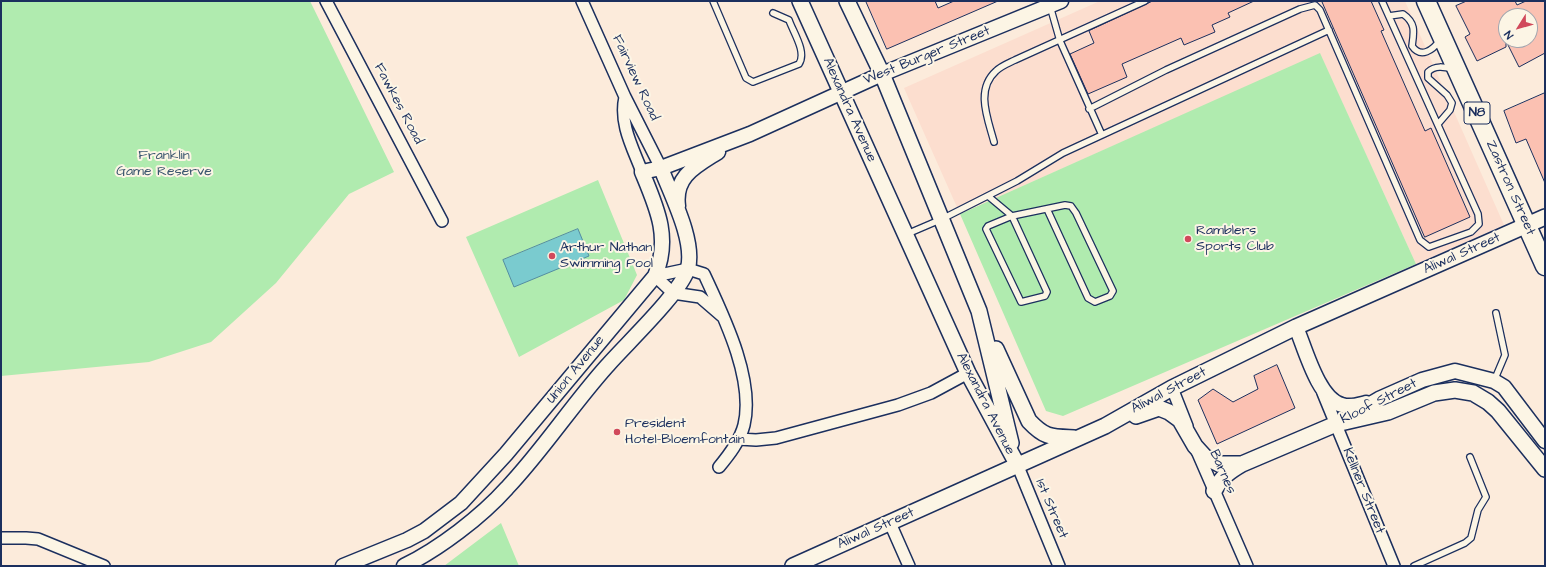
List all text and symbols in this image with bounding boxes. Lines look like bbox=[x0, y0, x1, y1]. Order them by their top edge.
north arrow bbox=[1498, 8, 1538, 48]
street label: West Burger Street bbox=[861, 23, 993, 89]
text: N bbox=[1501, 28, 1517, 42]
street label: Fairview Road bbox=[608, 32, 662, 124]
street label: Alexandra Avenue bbox=[818, 55, 880, 165]
street label: Fawkes Road bbox=[370, 61, 426, 147]
road number: N8 bbox=[1464, 102, 1490, 124]
street label: Zastron Street bbox=[1482, 138, 1538, 238]
park label: Franklin Game Reserve bbox=[116, 148, 212, 180]
place label: Ramblers Sports Club bbox=[1196, 223, 1274, 256]
street label: Aliwal Street bbox=[1421, 230, 1503, 278]
marker: Ramblers Sports Club bbox=[1183, 234, 1193, 244]
place label: Arthur Nathan Swimming Pool bbox=[560, 240, 653, 272]
marker: Arthur Nathan Swimming Pool bbox=[547, 251, 557, 261]
street label: Union Avenue bbox=[543, 332, 609, 408]
street label: Alexandra Avenue bbox=[952, 350, 1018, 458]
street label: Aliwal Street bbox=[1129, 364, 1209, 418]
street label: Kloof Street bbox=[1338, 376, 1420, 428]
place label: President Hotel-Bloemfontain bbox=[625, 416, 745, 448]
marker: President Hotel-Bloemfontain bbox=[612, 427, 622, 437]
street label: Kellner Street bbox=[1338, 445, 1388, 537]
street label: Barnes bbox=[1205, 447, 1239, 497]
street label: 1st Street bbox=[1031, 477, 1071, 541]
street label: Aliwal Street bbox=[835, 505, 917, 553]

